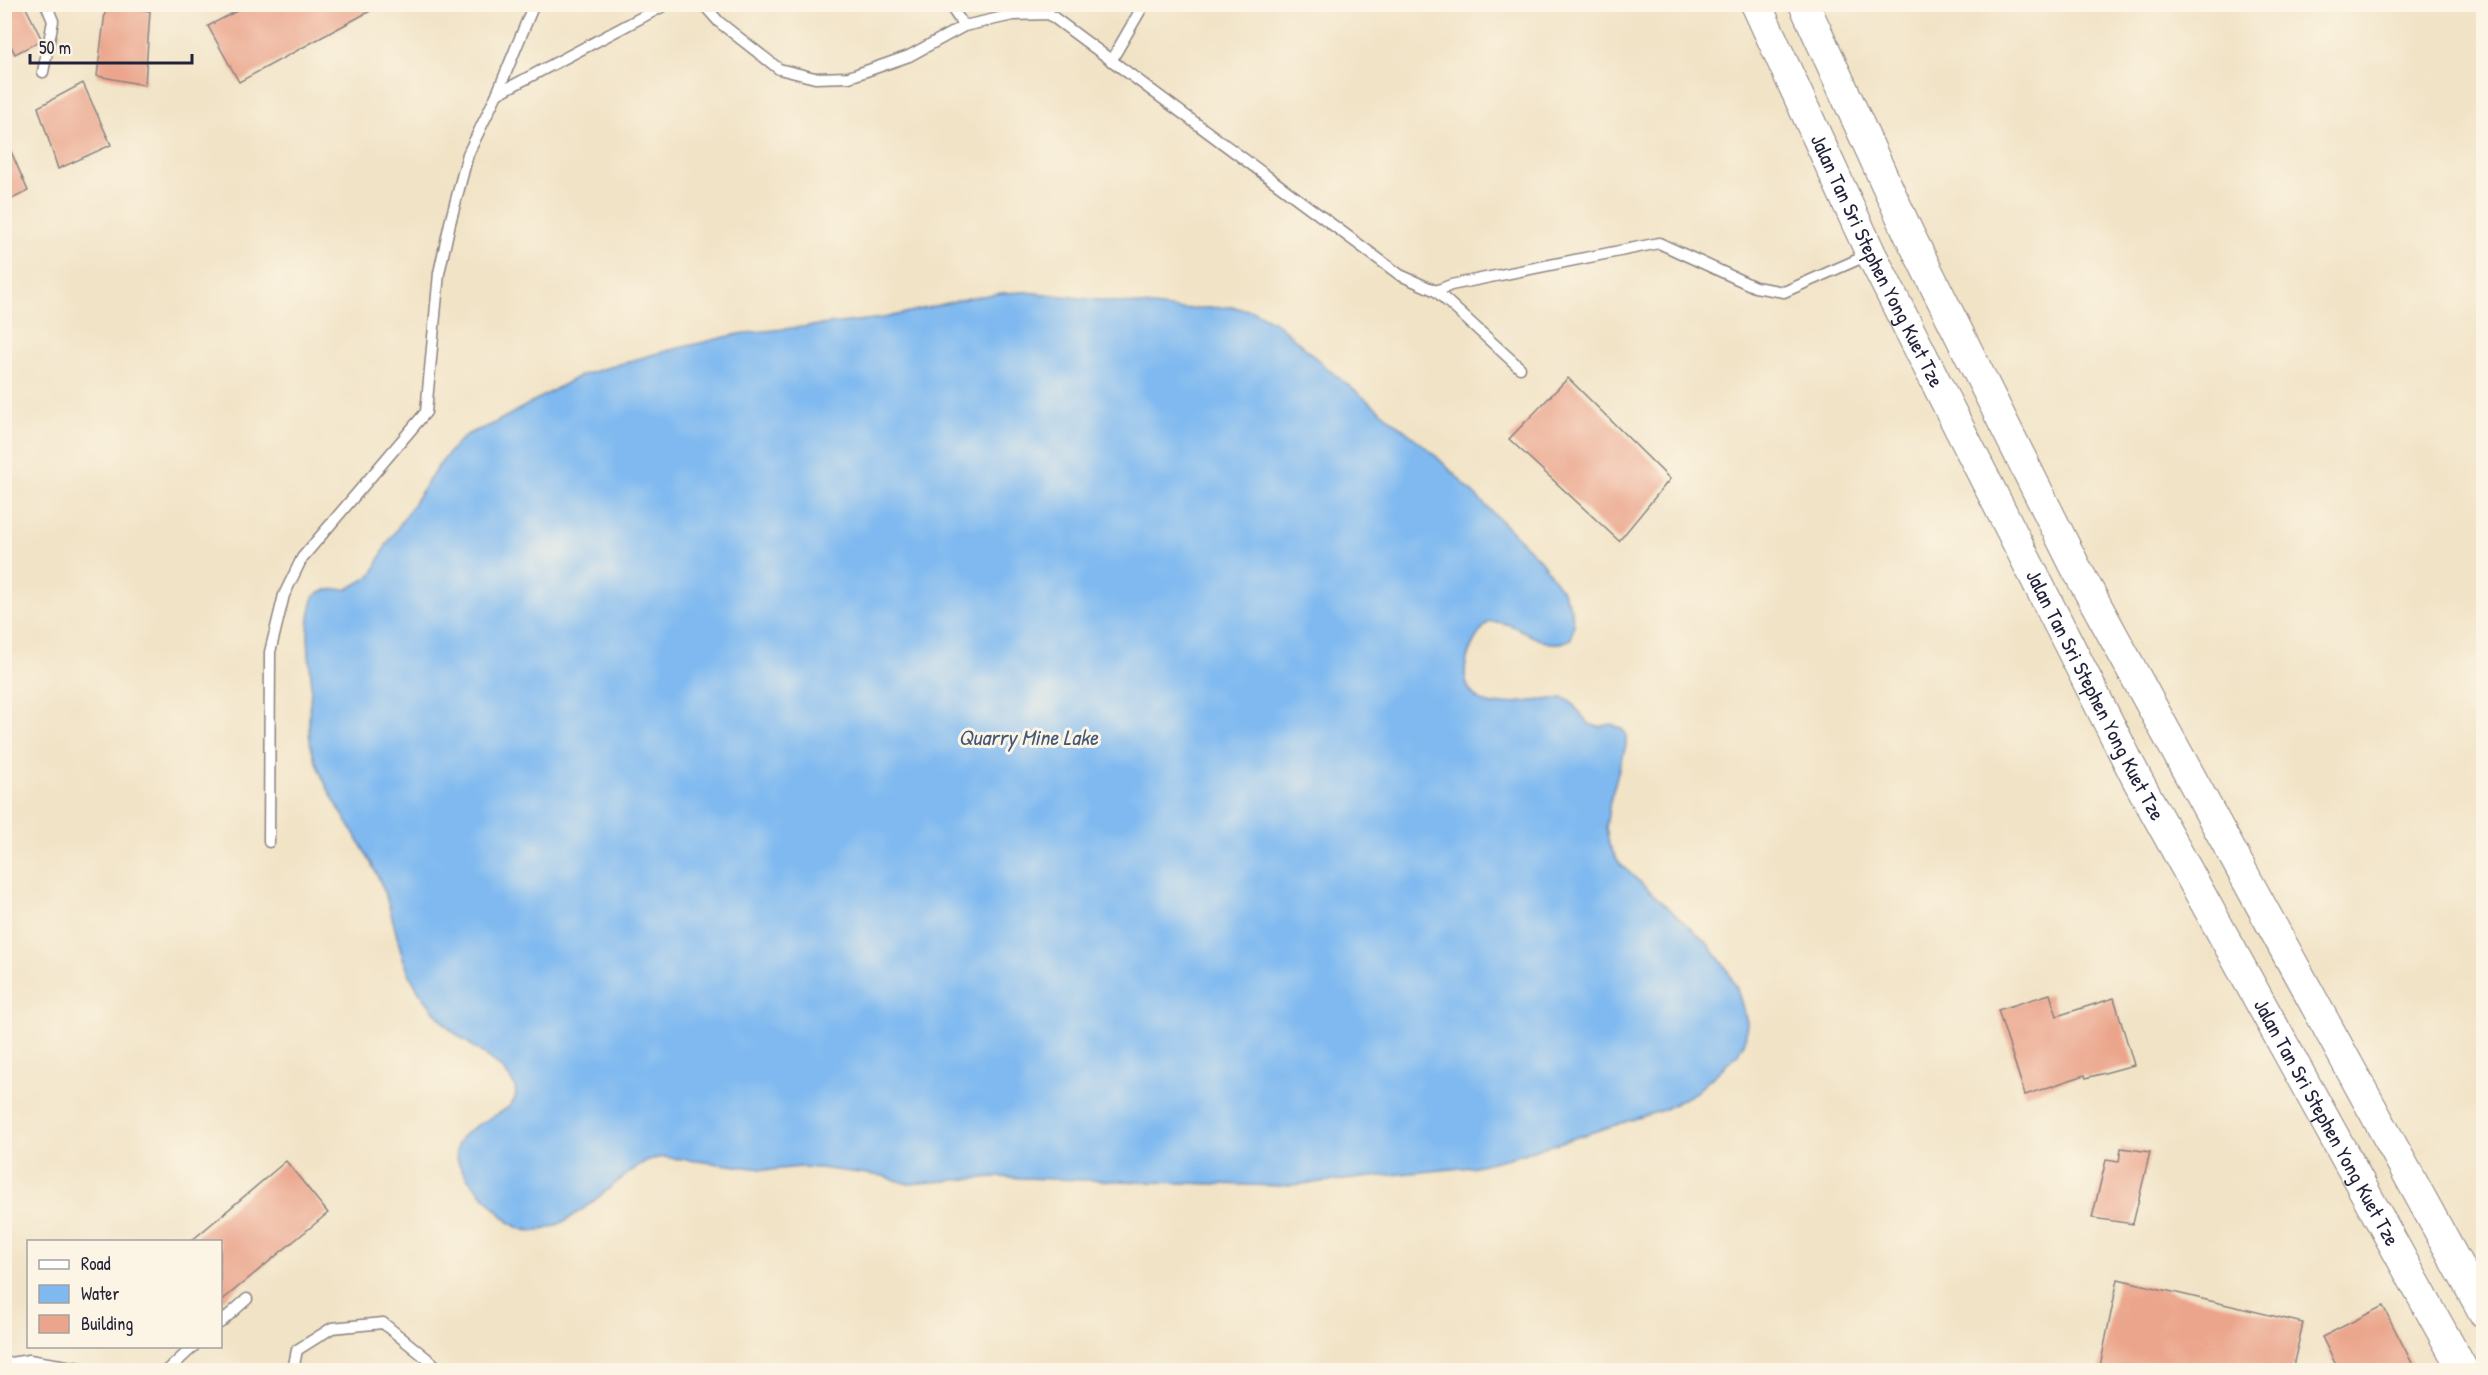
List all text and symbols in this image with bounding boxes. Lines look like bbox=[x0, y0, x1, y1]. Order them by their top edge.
scale bar bbox=[30, 27, 192, 65]
text: 50 m bbox=[39, 35, 71, 60]
street label: Jalan Tan Sri Stephen Yong Kuet Tze bbox=[1804, 129, 1951, 392]
street label: Jalan Tan Sri Stephen Yong Kuet Tze bbox=[2019, 565, 2172, 825]
water label: Quarry Mine Lake bbox=[958, 722, 1099, 752]
street label: Jalan Tan Sri Stephen Yong Kuet Tze bbox=[2247, 993, 2407, 1251]
legend bbox=[27, 1240, 222, 1348]
text: Road bbox=[81, 1251, 111, 1276]
text: Water bbox=[81, 1281, 119, 1306]
text: Building bbox=[81, 1311, 133, 1336]

